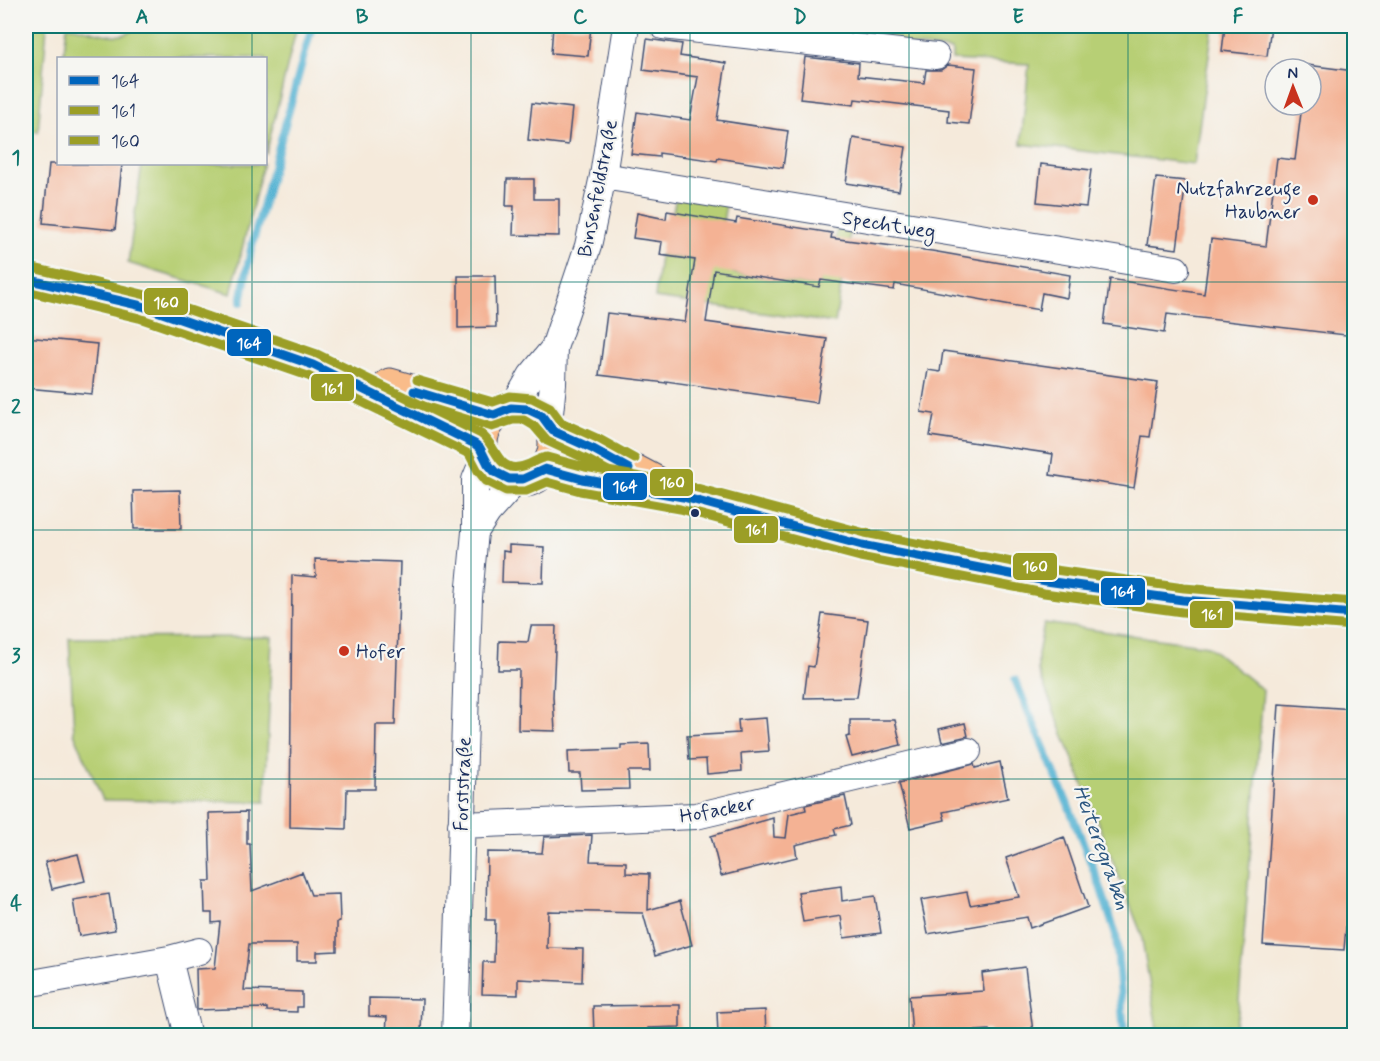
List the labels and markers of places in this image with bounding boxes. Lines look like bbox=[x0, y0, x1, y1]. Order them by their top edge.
place label: Nutzfahrzeuge Haubner bbox=[1176, 176, 1301, 226]
marker: Nutzfahrzeuge Haubner bbox=[1306, 193, 1320, 207]
unlabelled marker bbox=[689, 507, 701, 519]
place label: Hofer bbox=[356, 639, 405, 666]
marker: Hofer bbox=[337, 644, 351, 658]

